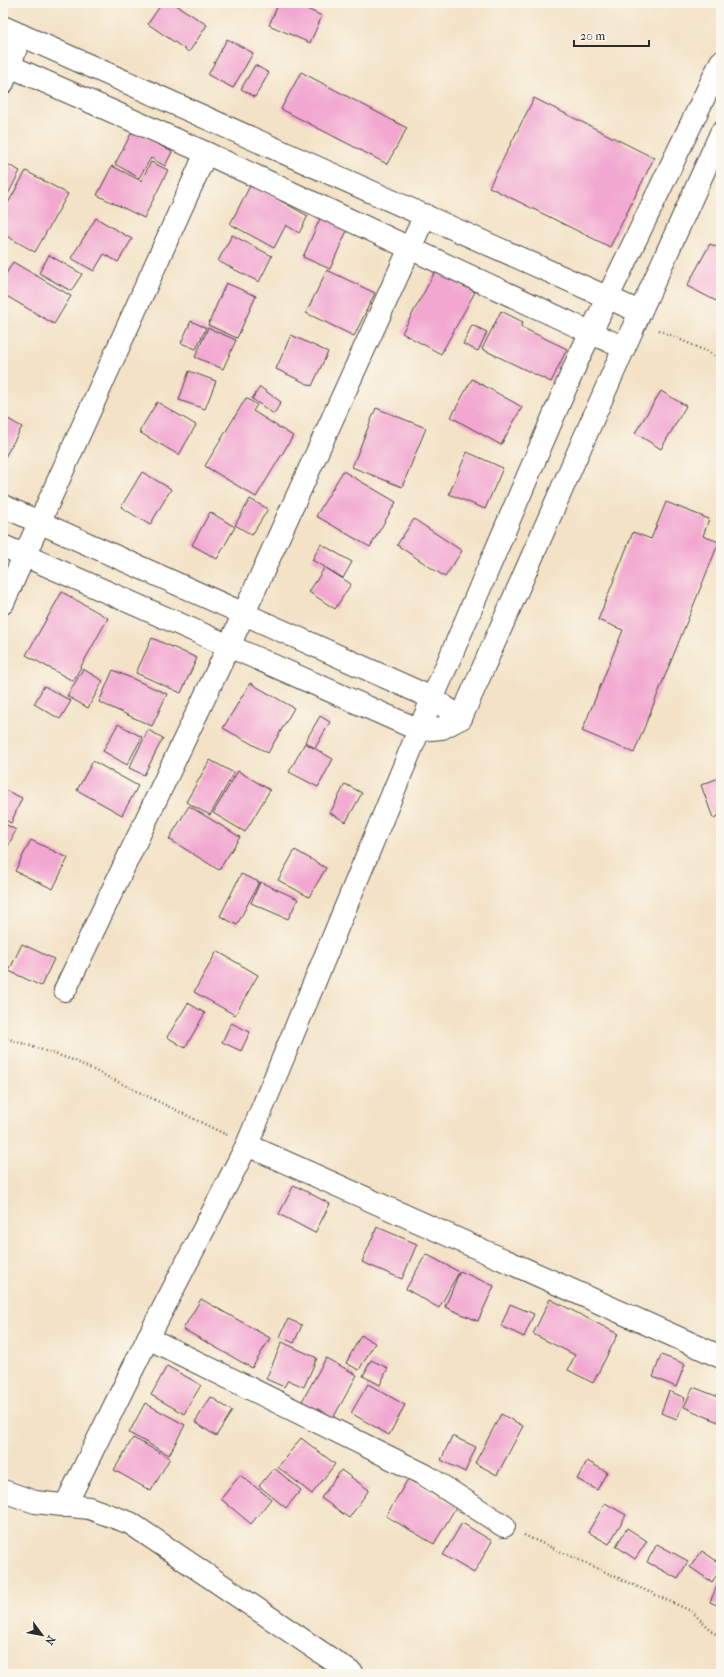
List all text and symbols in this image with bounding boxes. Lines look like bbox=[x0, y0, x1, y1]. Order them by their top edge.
scale bar bbox=[574, 22, 649, 48]
text: 20 m bbox=[580, 29, 605, 43]
north arrow bbox=[22, 1615, 62, 1655]
text: N bbox=[42, 1633, 58, 1648]

